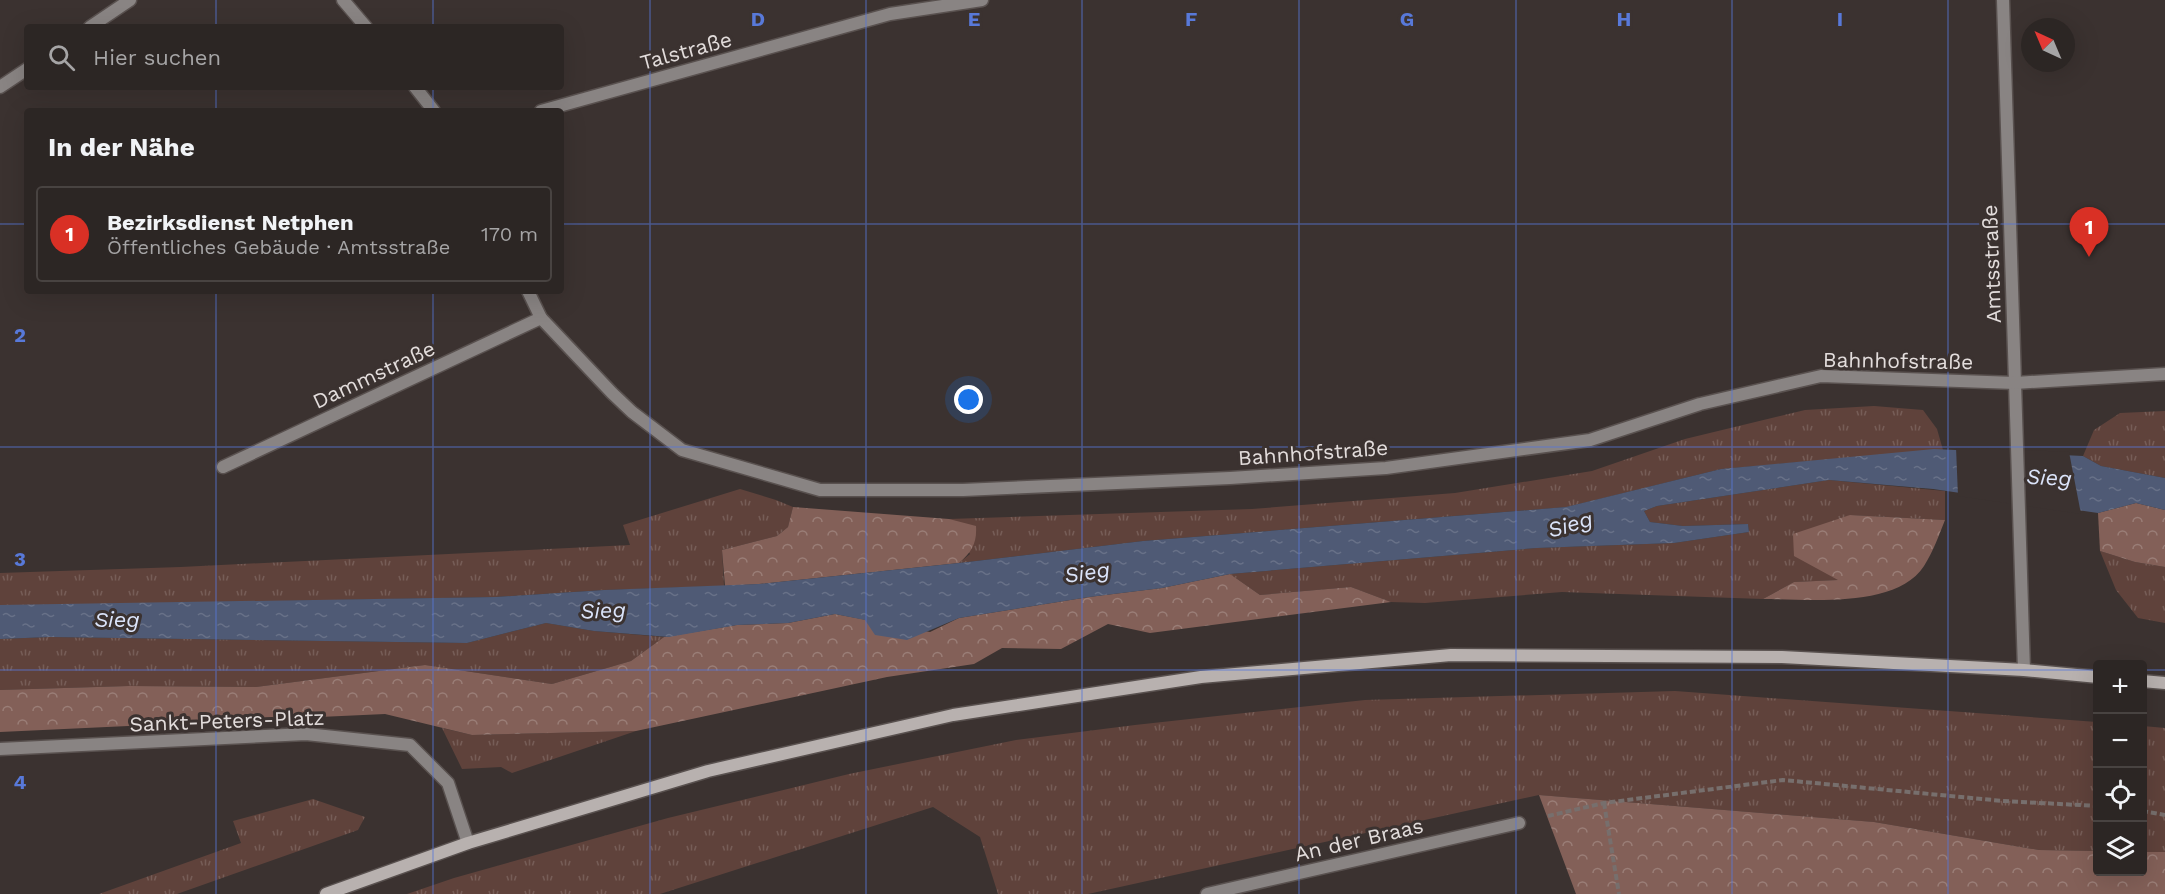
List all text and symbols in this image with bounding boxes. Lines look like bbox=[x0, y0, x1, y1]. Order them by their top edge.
text: D bbox=[751, 7, 765, 31]
text: E bbox=[968, 7, 980, 31]
text: F bbox=[1185, 7, 1197, 31]
text: G bbox=[1400, 7, 1414, 31]
text: H bbox=[1617, 7, 1631, 31]
text: I bbox=[1837, 7, 1843, 31]
north arrow bbox=[2021, 18, 2075, 72]
search box bbox=[24, 24, 564, 90]
street label: Talstraße bbox=[637, 26, 734, 75]
icon: search bbox=[45, 41, 78, 74]
text: Hier suchen bbox=[93, 45, 221, 70]
text: In der Nähe bbox=[48, 132, 195, 162]
street label: Amtsstraße bbox=[1977, 204, 2006, 324]
pin: 1 bbox=[2070, 208, 2108, 257]
text: Bezirksdienst Netphen bbox=[107, 210, 354, 235]
text: 1 bbox=[65, 222, 74, 246]
text: 170 m bbox=[481, 222, 538, 246]
text: Öffentliches Gebäude · Amtsstraße bbox=[107, 235, 450, 259]
text: 2 bbox=[14, 323, 26, 347]
street label: Dammstraße bbox=[309, 335, 439, 414]
street label: Bahnhofstraße bbox=[1823, 347, 1973, 374]
your location bbox=[954, 385, 983, 414]
street label: Bahnhofstraße bbox=[1237, 435, 1389, 470]
water label: Sieg bbox=[2025, 464, 2072, 491]
water label: Sieg bbox=[1545, 506, 1596, 543]
text: 3 bbox=[14, 547, 26, 571]
water label: Sieg bbox=[1063, 557, 1111, 588]
water label: Sieg bbox=[580, 597, 626, 624]
water label: Sieg bbox=[94, 607, 140, 632]
map controls bbox=[2093, 660, 2147, 876]
button: + bbox=[2093, 660, 2147, 714]
street label: Sankt-Peters-Platz bbox=[129, 705, 325, 736]
button: − bbox=[2093, 714, 2147, 768]
button: locate bbox=[2093, 768, 2147, 822]
text: 4 bbox=[14, 770, 27, 794]
street label: An der Braas bbox=[1292, 813, 1426, 866]
button: layers bbox=[2093, 822, 2147, 876]

